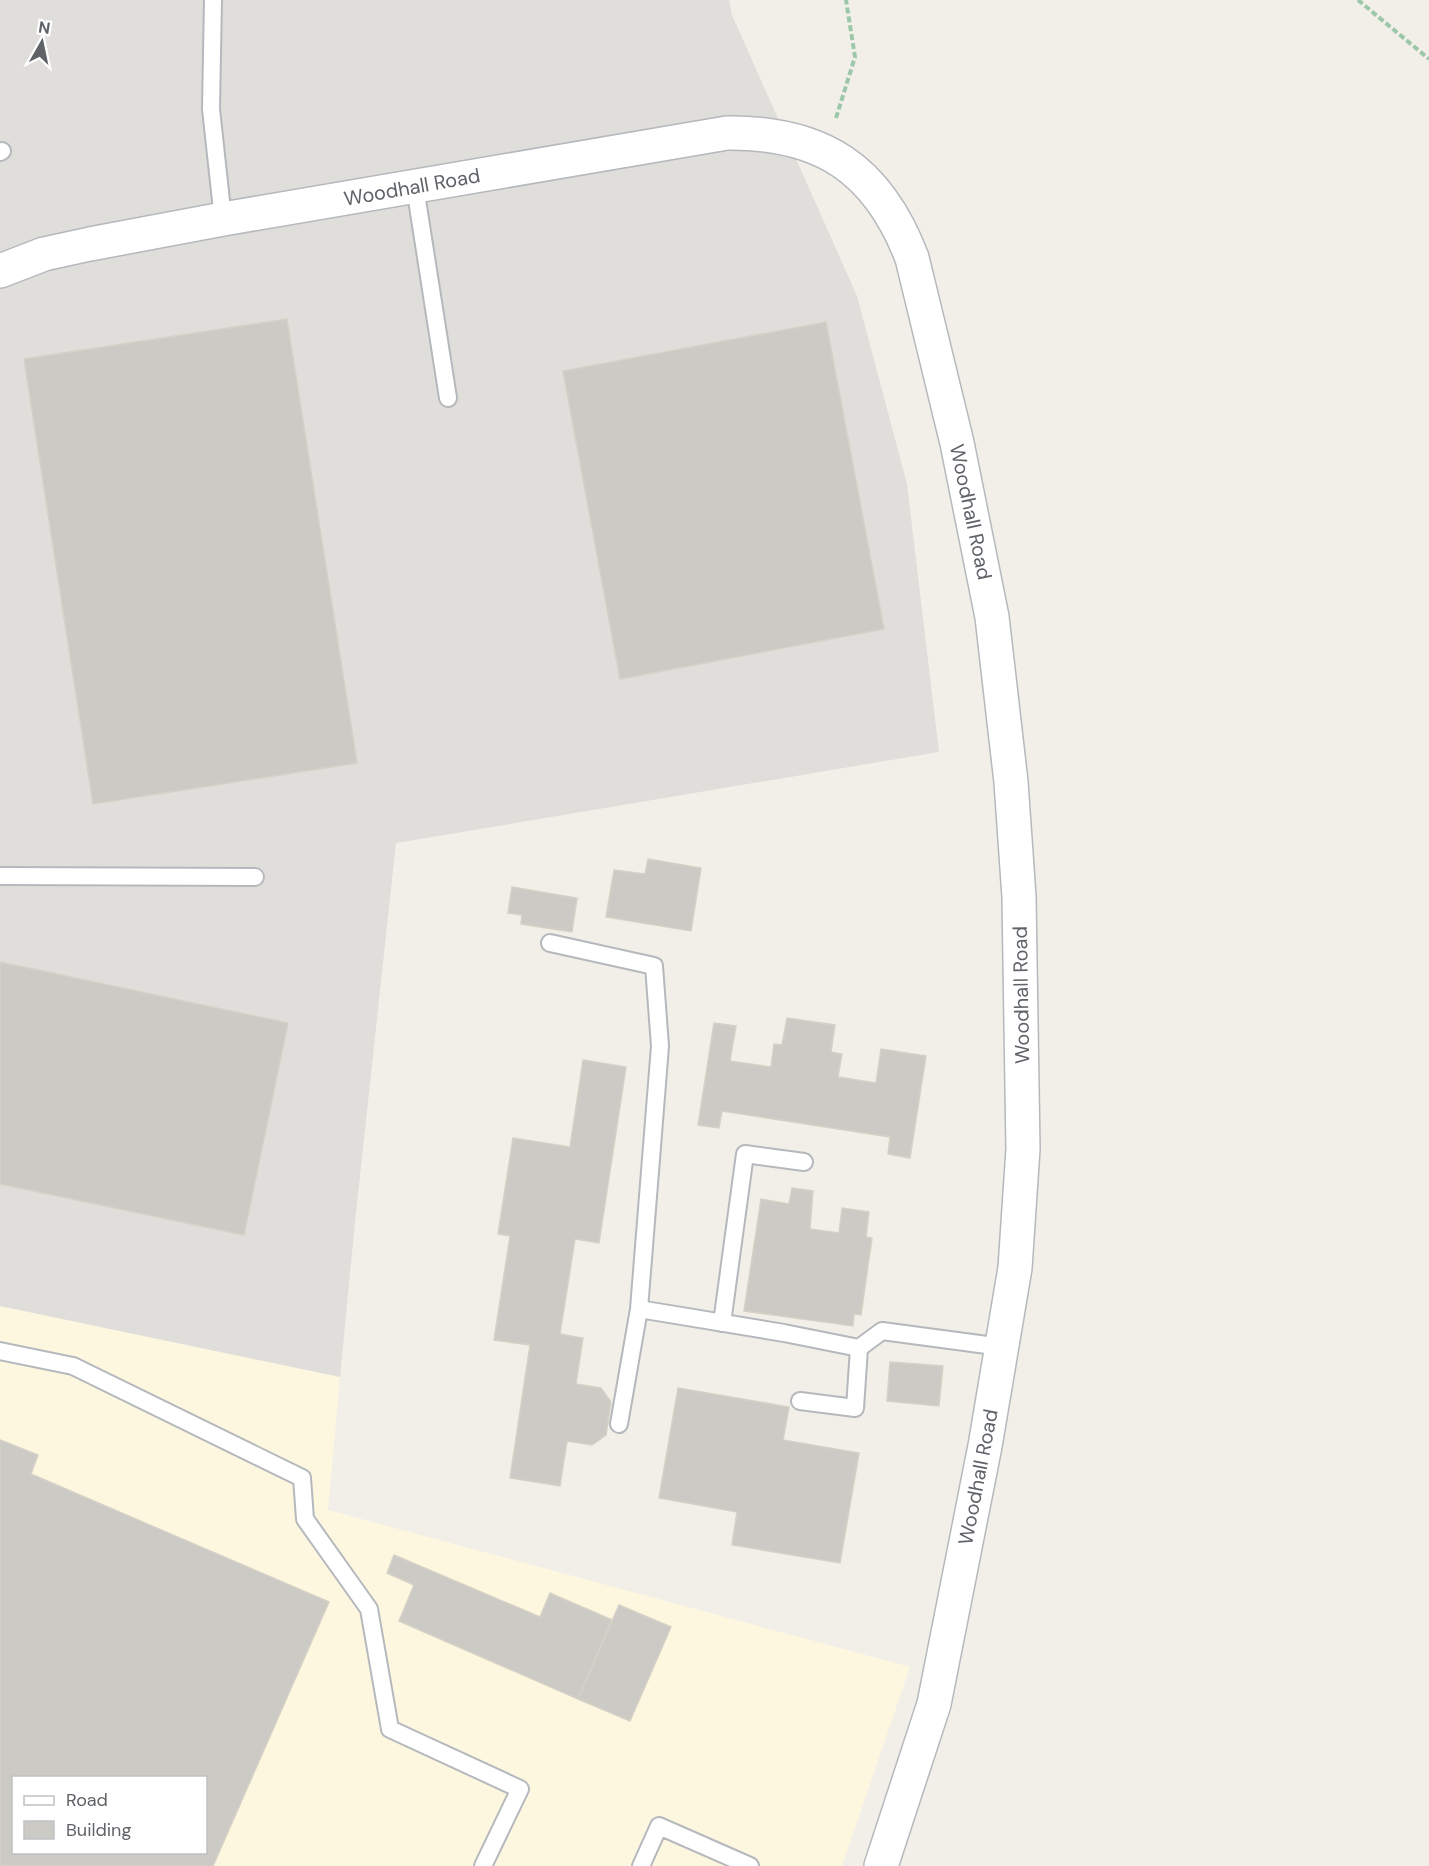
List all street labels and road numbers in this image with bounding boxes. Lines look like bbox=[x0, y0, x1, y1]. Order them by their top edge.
street label: Woodhall Road bbox=[342, 162, 482, 212]
street label: Woodhall Road bbox=[944, 442, 998, 582]
street label: Woodhall Road bbox=[1007, 926, 1035, 1064]
street label: Woodhall Road bbox=[952, 1407, 1004, 1547]

